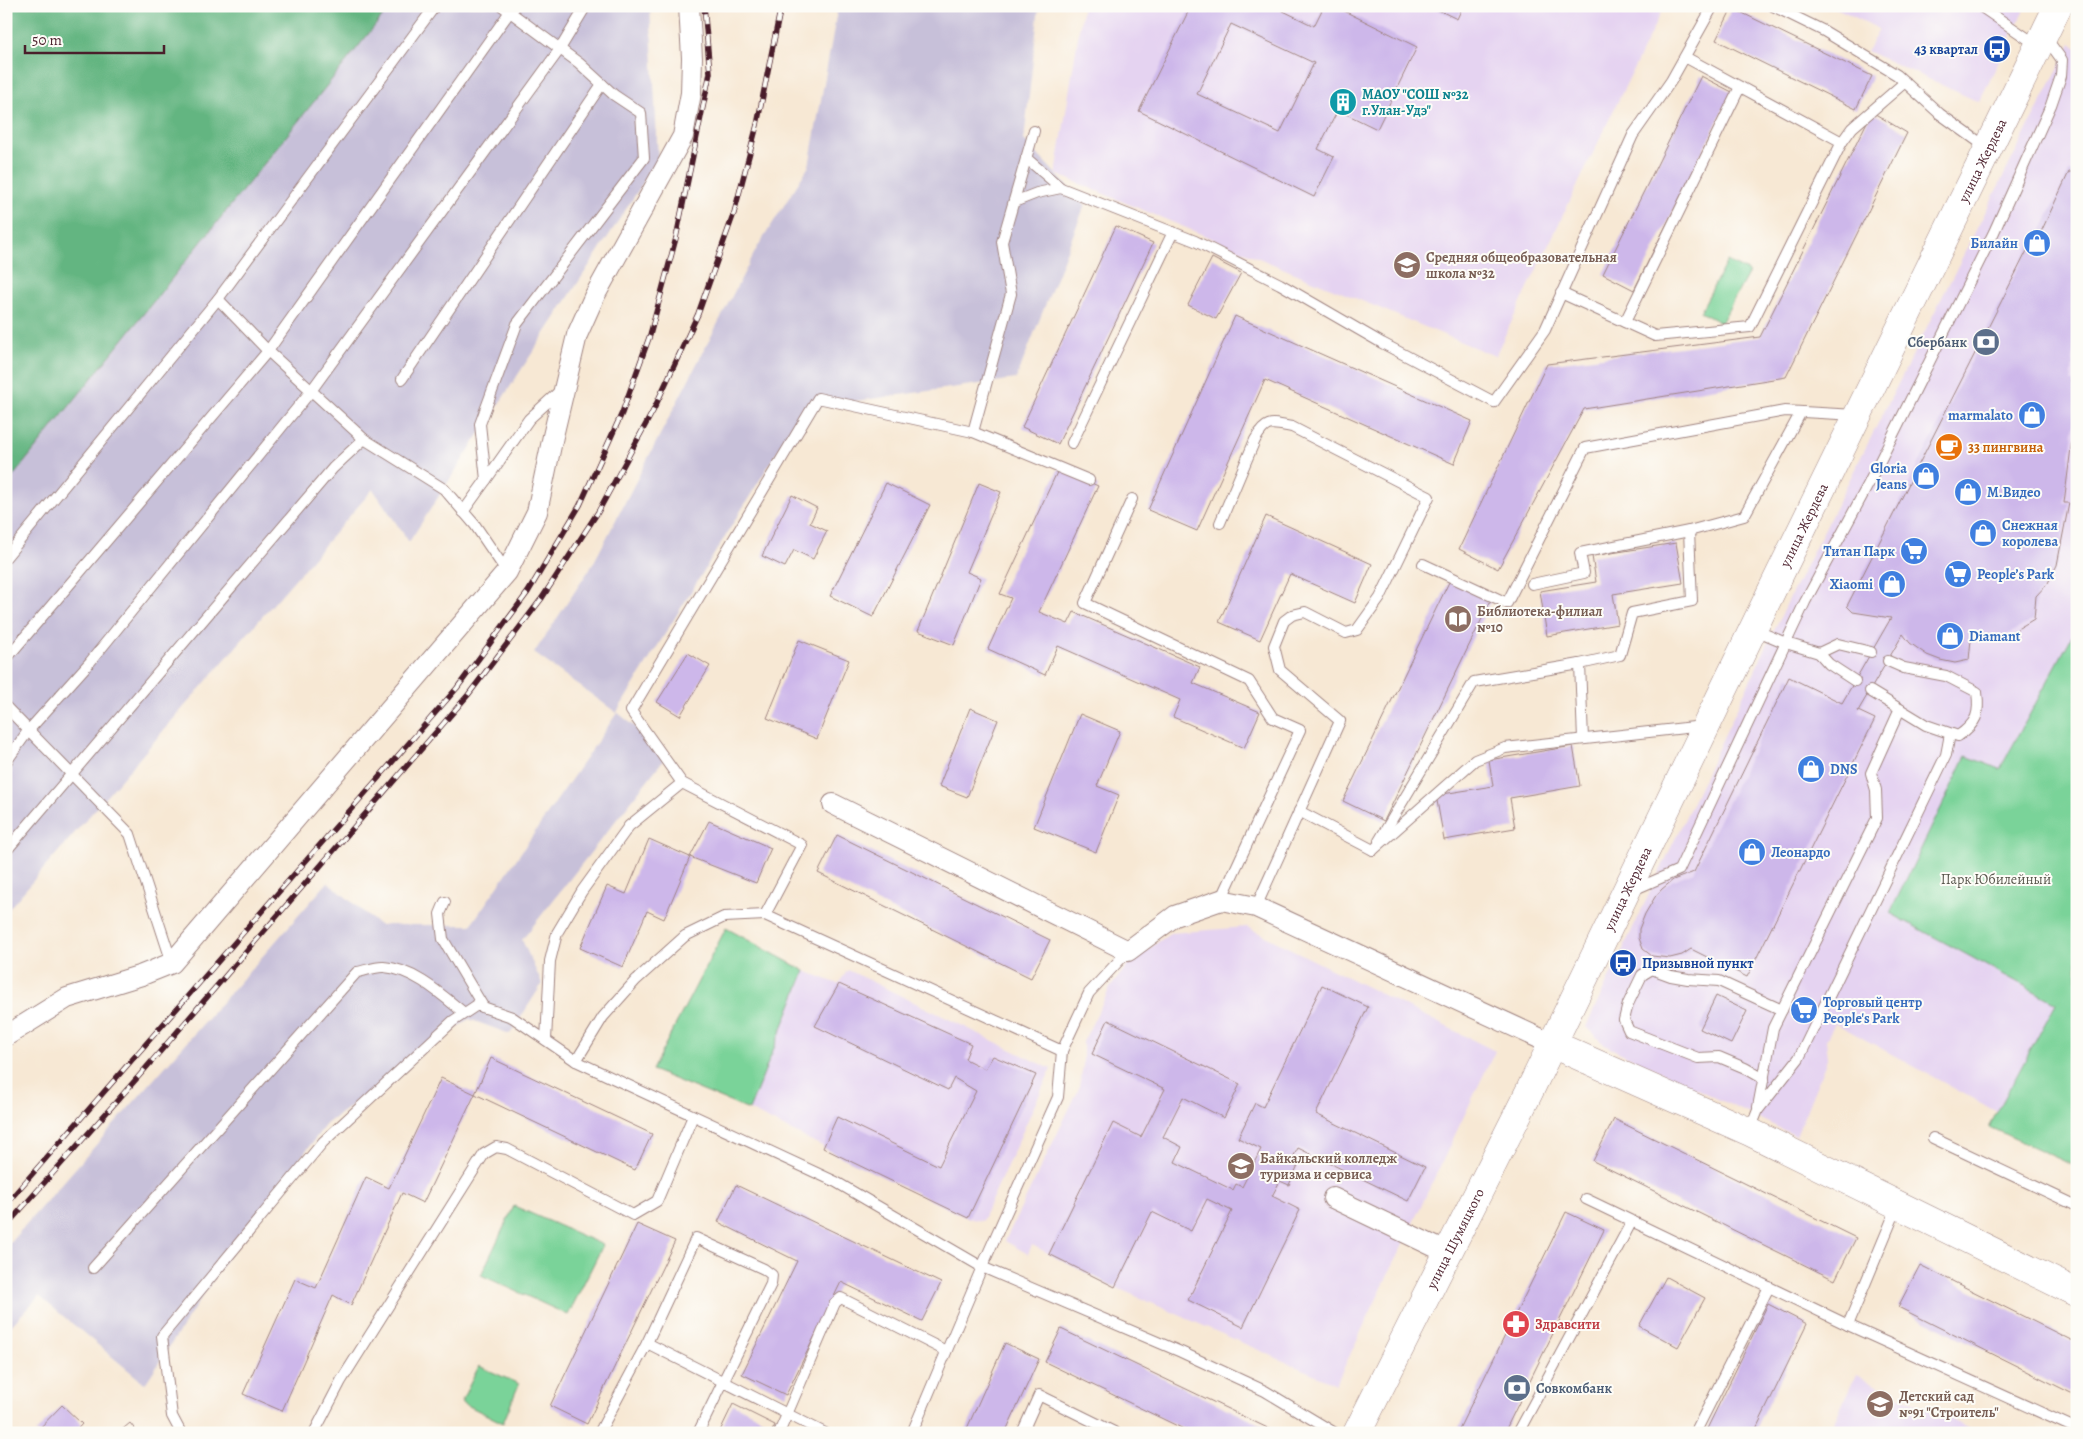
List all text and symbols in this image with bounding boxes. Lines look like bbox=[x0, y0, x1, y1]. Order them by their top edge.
scale bar bbox=[25, 22, 164, 54]
text: 50 m bbox=[32, 30, 62, 50]
bus stop icon: 43 квартал bbox=[1982, 34, 2012, 64]
place label: 43 квартал bbox=[1914, 40, 1978, 59]
place label: МАОУ "СОШ №32 г.Улан-Удэ" bbox=[1362, 85, 1469, 120]
building icon: МАОУ "СОШ №32 г.Улан-Удэ" bbox=[1328, 87, 1358, 117]
street label: улица Жердева bbox=[1954, 115, 2012, 207]
shop icon: Билайн bbox=[2022, 228, 2052, 258]
place label: Билайн bbox=[1971, 234, 2018, 253]
place label: Средняя общеобразовательная школа №32 bbox=[1426, 248, 1617, 283]
school or university icon: Средняя общеобразовательная школа №32 bbox=[1392, 250, 1422, 280]
bank icon: Сбербанк bbox=[1971, 327, 2001, 357]
place label: Сбербанк bbox=[1907, 333, 1967, 352]
shop icon: marmalato bbox=[2017, 400, 2047, 430]
place label: marmalato bbox=[1948, 406, 2013, 425]
cafe icon: 33 пингвина bbox=[1934, 432, 1964, 462]
place label: 33 пингвина bbox=[1968, 438, 2044, 457]
place label: Gloria Jeans bbox=[1870, 459, 1907, 494]
shop icon: Gloria Jeans bbox=[1911, 461, 1941, 491]
shop icon: М.Видео bbox=[1953, 477, 1983, 507]
street label: улица Жердева bbox=[1775, 480, 1833, 571]
place label: М.Видео bbox=[1987, 483, 2040, 502]
place label: Снежная королева bbox=[2002, 516, 2058, 551]
shop icon: Снежная королева bbox=[1968, 518, 1998, 548]
supermarket icon: Титан Парк bbox=[1899, 536, 1929, 566]
place label: Титан Парк bbox=[1824, 542, 1895, 561]
supermarket icon: People’s Park bbox=[1943, 559, 1973, 589]
place label: People’s Park bbox=[1977, 565, 2055, 584]
shop icon: Xiaomi bbox=[1877, 569, 1907, 599]
place label: Xiaomi bbox=[1830, 575, 1873, 594]
place label: Библиотека-филиал №10 bbox=[1477, 602, 1603, 637]
library icon: Библиотека-филиал №10 bbox=[1443, 604, 1473, 634]
shop icon: Diamant bbox=[1935, 621, 1965, 651]
place label: Diamant bbox=[1969, 627, 2021, 646]
shop icon: DNS bbox=[1796, 754, 1826, 784]
place label: DNS bbox=[1830, 760, 1857, 779]
shop icon: Леонардо bbox=[1737, 837, 1767, 867]
street label: улица Жердева bbox=[1599, 843, 1657, 935]
place label: Леонардо bbox=[1771, 843, 1830, 862]
park label: Парк Юбилейный bbox=[1941, 870, 2051, 889]
bus stop icon: Призывной пункт bbox=[1608, 948, 1638, 978]
place label: Призывной пункт bbox=[1642, 954, 1754, 973]
place label: Торговый центр People's Park bbox=[1823, 993, 1923, 1028]
supermarket icon: Торговый центр People's Park bbox=[1789, 995, 1819, 1025]
place label: Байкальский колледж туризма и сервиса bbox=[1260, 1149, 1397, 1184]
school or university icon: Байкальский колледж туризма и сервиса bbox=[1226, 1151, 1256, 1181]
street label: улица Шумяцкого bbox=[1422, 1185, 1489, 1293]
pharmacy icon: Здравсити bbox=[1501, 1309, 1531, 1339]
place label: Здравсити bbox=[1535, 1315, 1600, 1334]
bank icon: Совкомбанк bbox=[1502, 1373, 1532, 1403]
place label: Совкомбанк bbox=[1536, 1379, 1612, 1398]
place label: Детский сад №91 "Строитель" bbox=[1899, 1387, 1999, 1422]
school or university icon: Детский сад №91 "Строитель" bbox=[1865, 1389, 1895, 1419]

